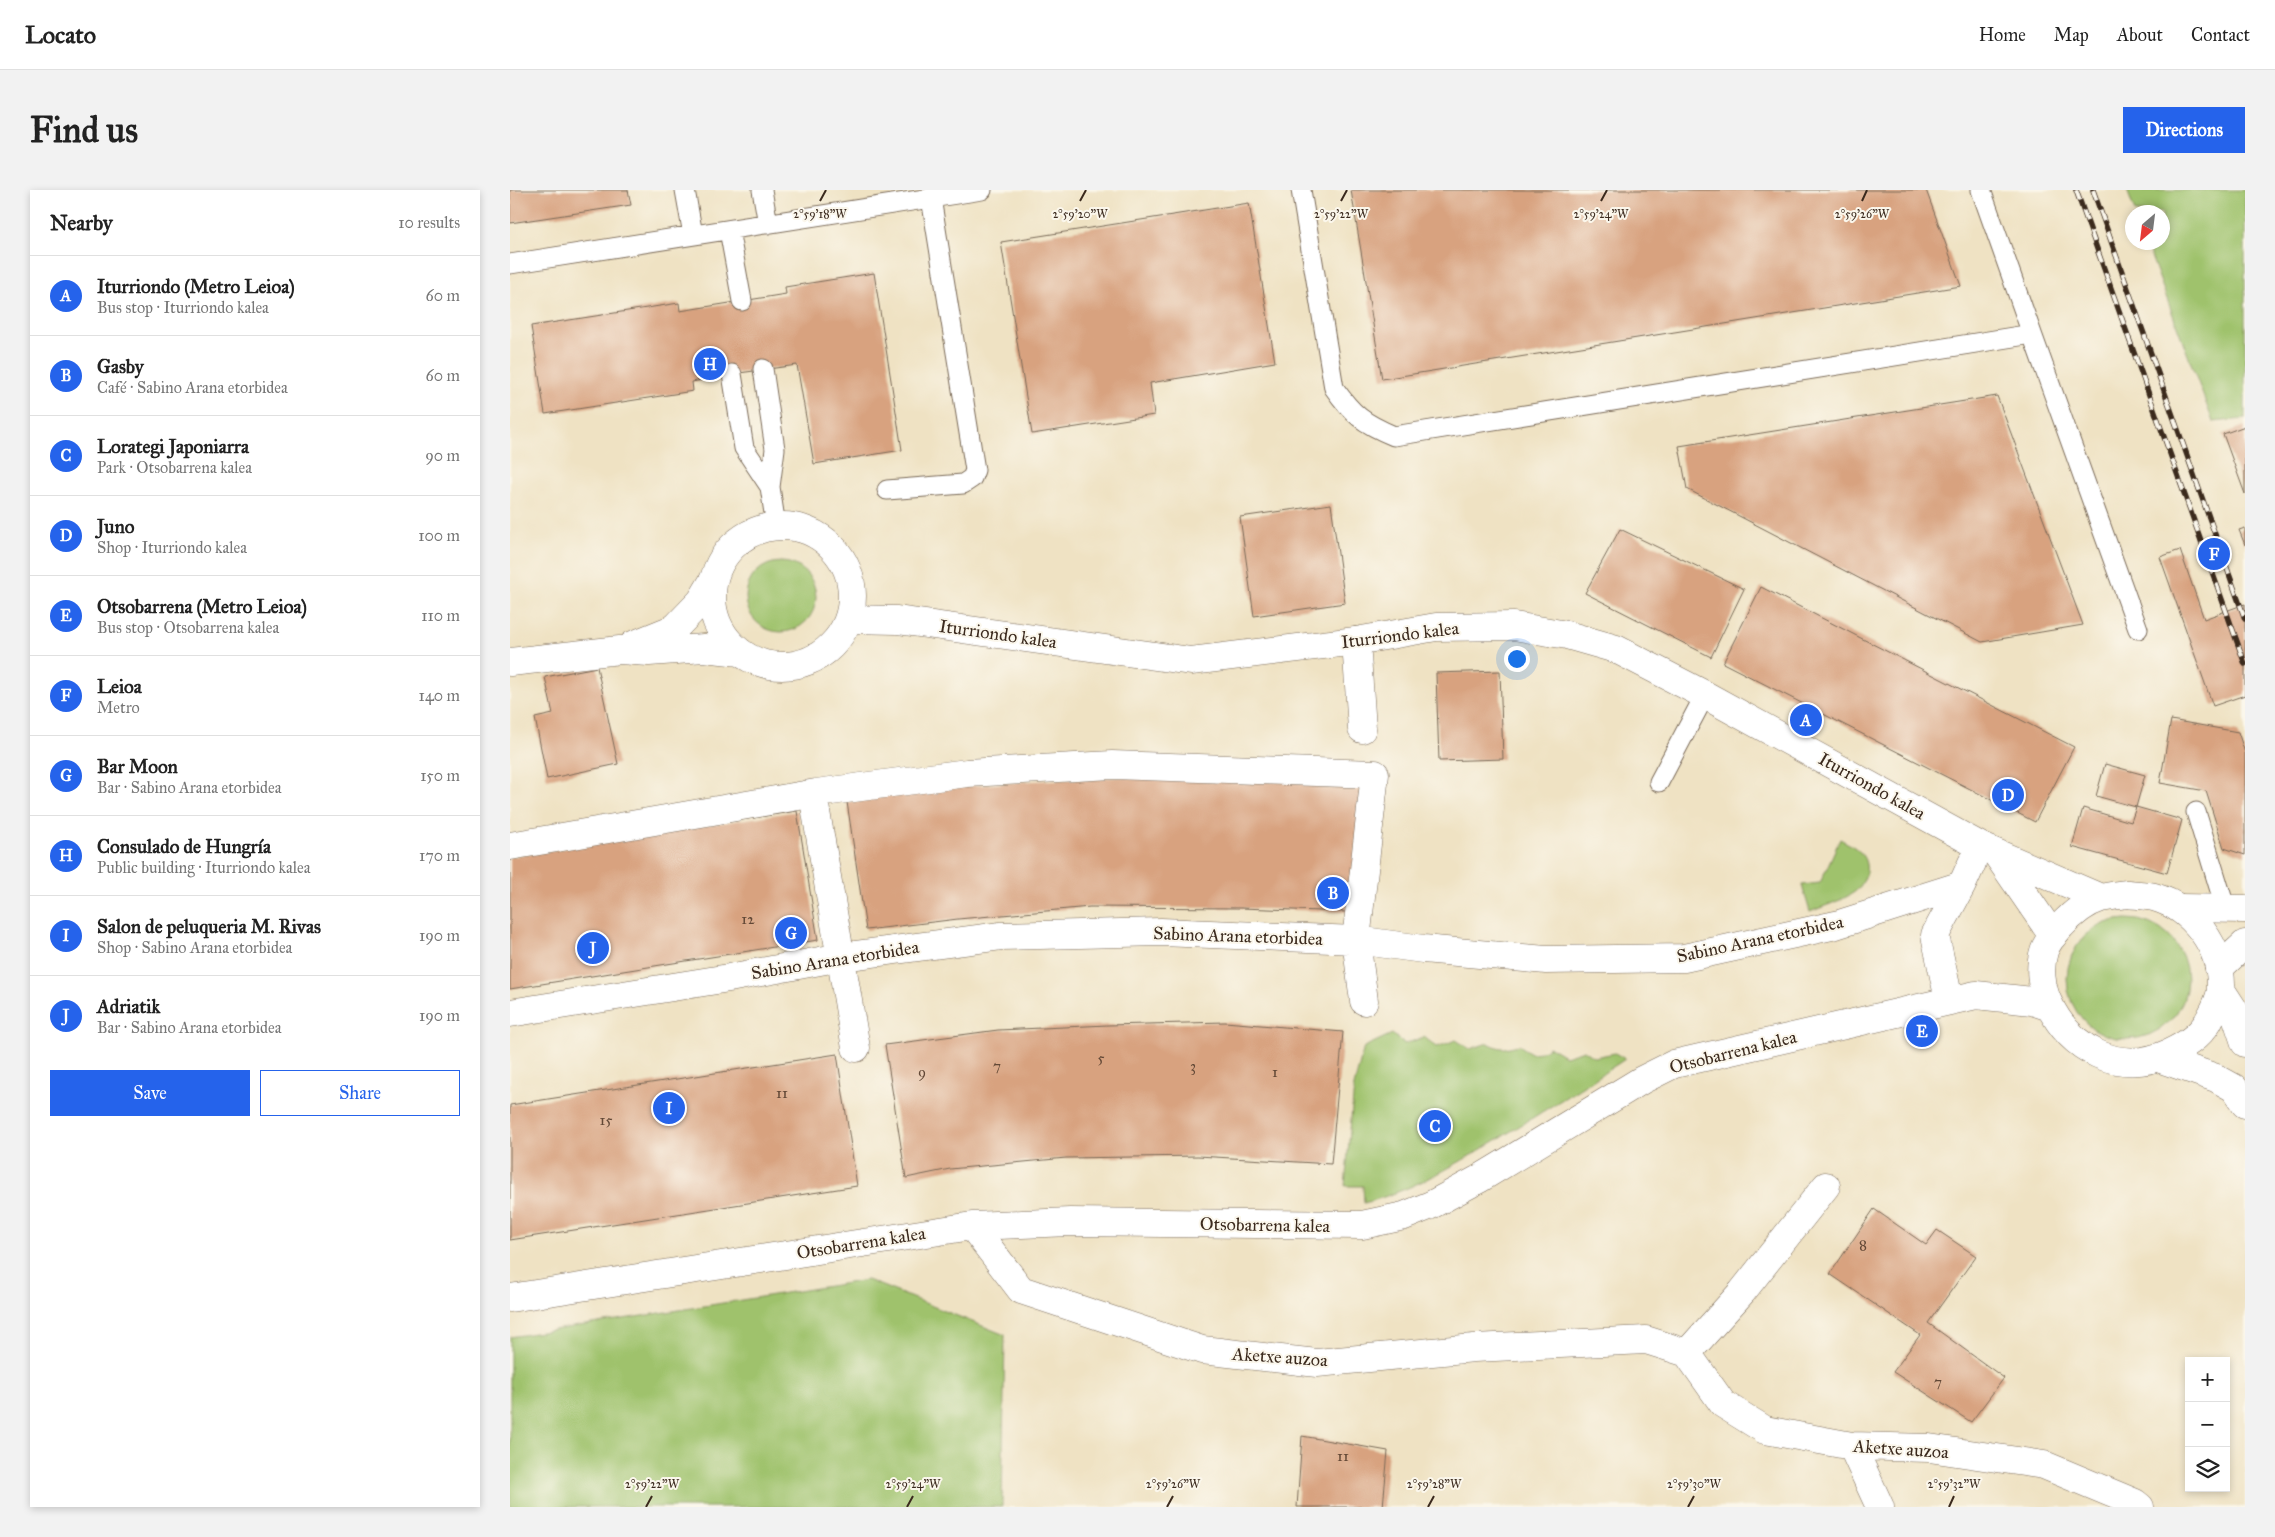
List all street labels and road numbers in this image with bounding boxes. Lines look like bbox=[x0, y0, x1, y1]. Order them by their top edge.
street label: Iturriondo kalea bbox=[938, 615, 1059, 653]
street label: Iturriondo kalea bbox=[1340, 617, 1461, 653]
street label: Iturriondo kalea bbox=[1815, 748, 1930, 825]
street label: Sabino Arana etorbidea bbox=[1675, 911, 1846, 967]
street label: Sabino Arana etorbidea bbox=[1153, 922, 1324, 950]
street label: Sabino Arana etorbidea bbox=[750, 936, 921, 984]
street label: Otsobarrena kalea bbox=[1667, 1025, 1799, 1078]
street label: Otsobarrena kalea bbox=[1200, 1213, 1331, 1237]
street label: Otsobarrena kalea bbox=[795, 1222, 927, 1264]
street label: Aketxe auzoa bbox=[1230, 1343, 1329, 1371]
street label: Aketxe auzoa bbox=[1851, 1435, 1950, 1463]

